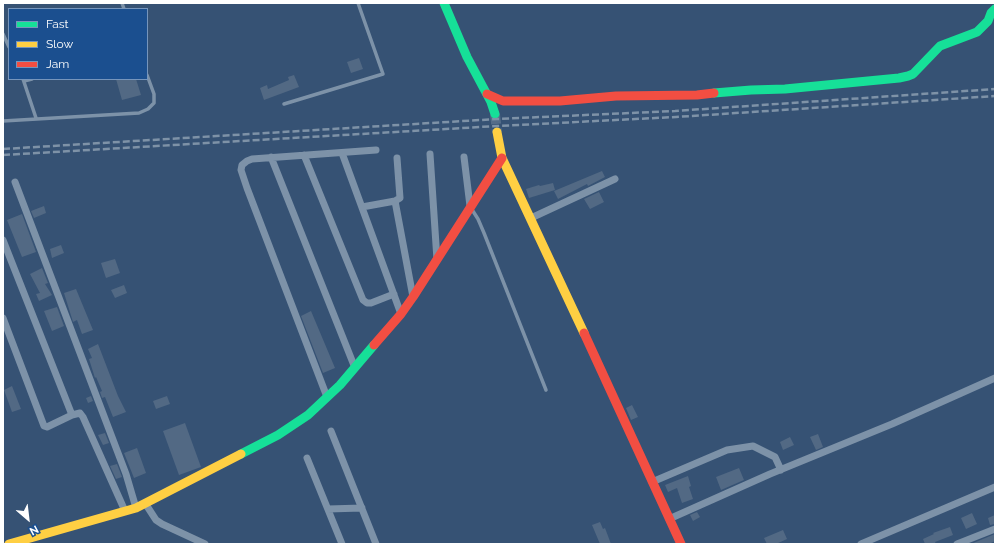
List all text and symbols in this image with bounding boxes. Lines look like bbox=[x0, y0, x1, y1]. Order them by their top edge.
legend bbox=[8, 8, 148, 80]
text: Fast bbox=[46, 17, 69, 31]
text: Slow bbox=[46, 37, 73, 51]
text: Jam bbox=[46, 57, 69, 71]
north arrow bbox=[8, 499, 48, 539]
text: N bbox=[27, 522, 41, 538]

